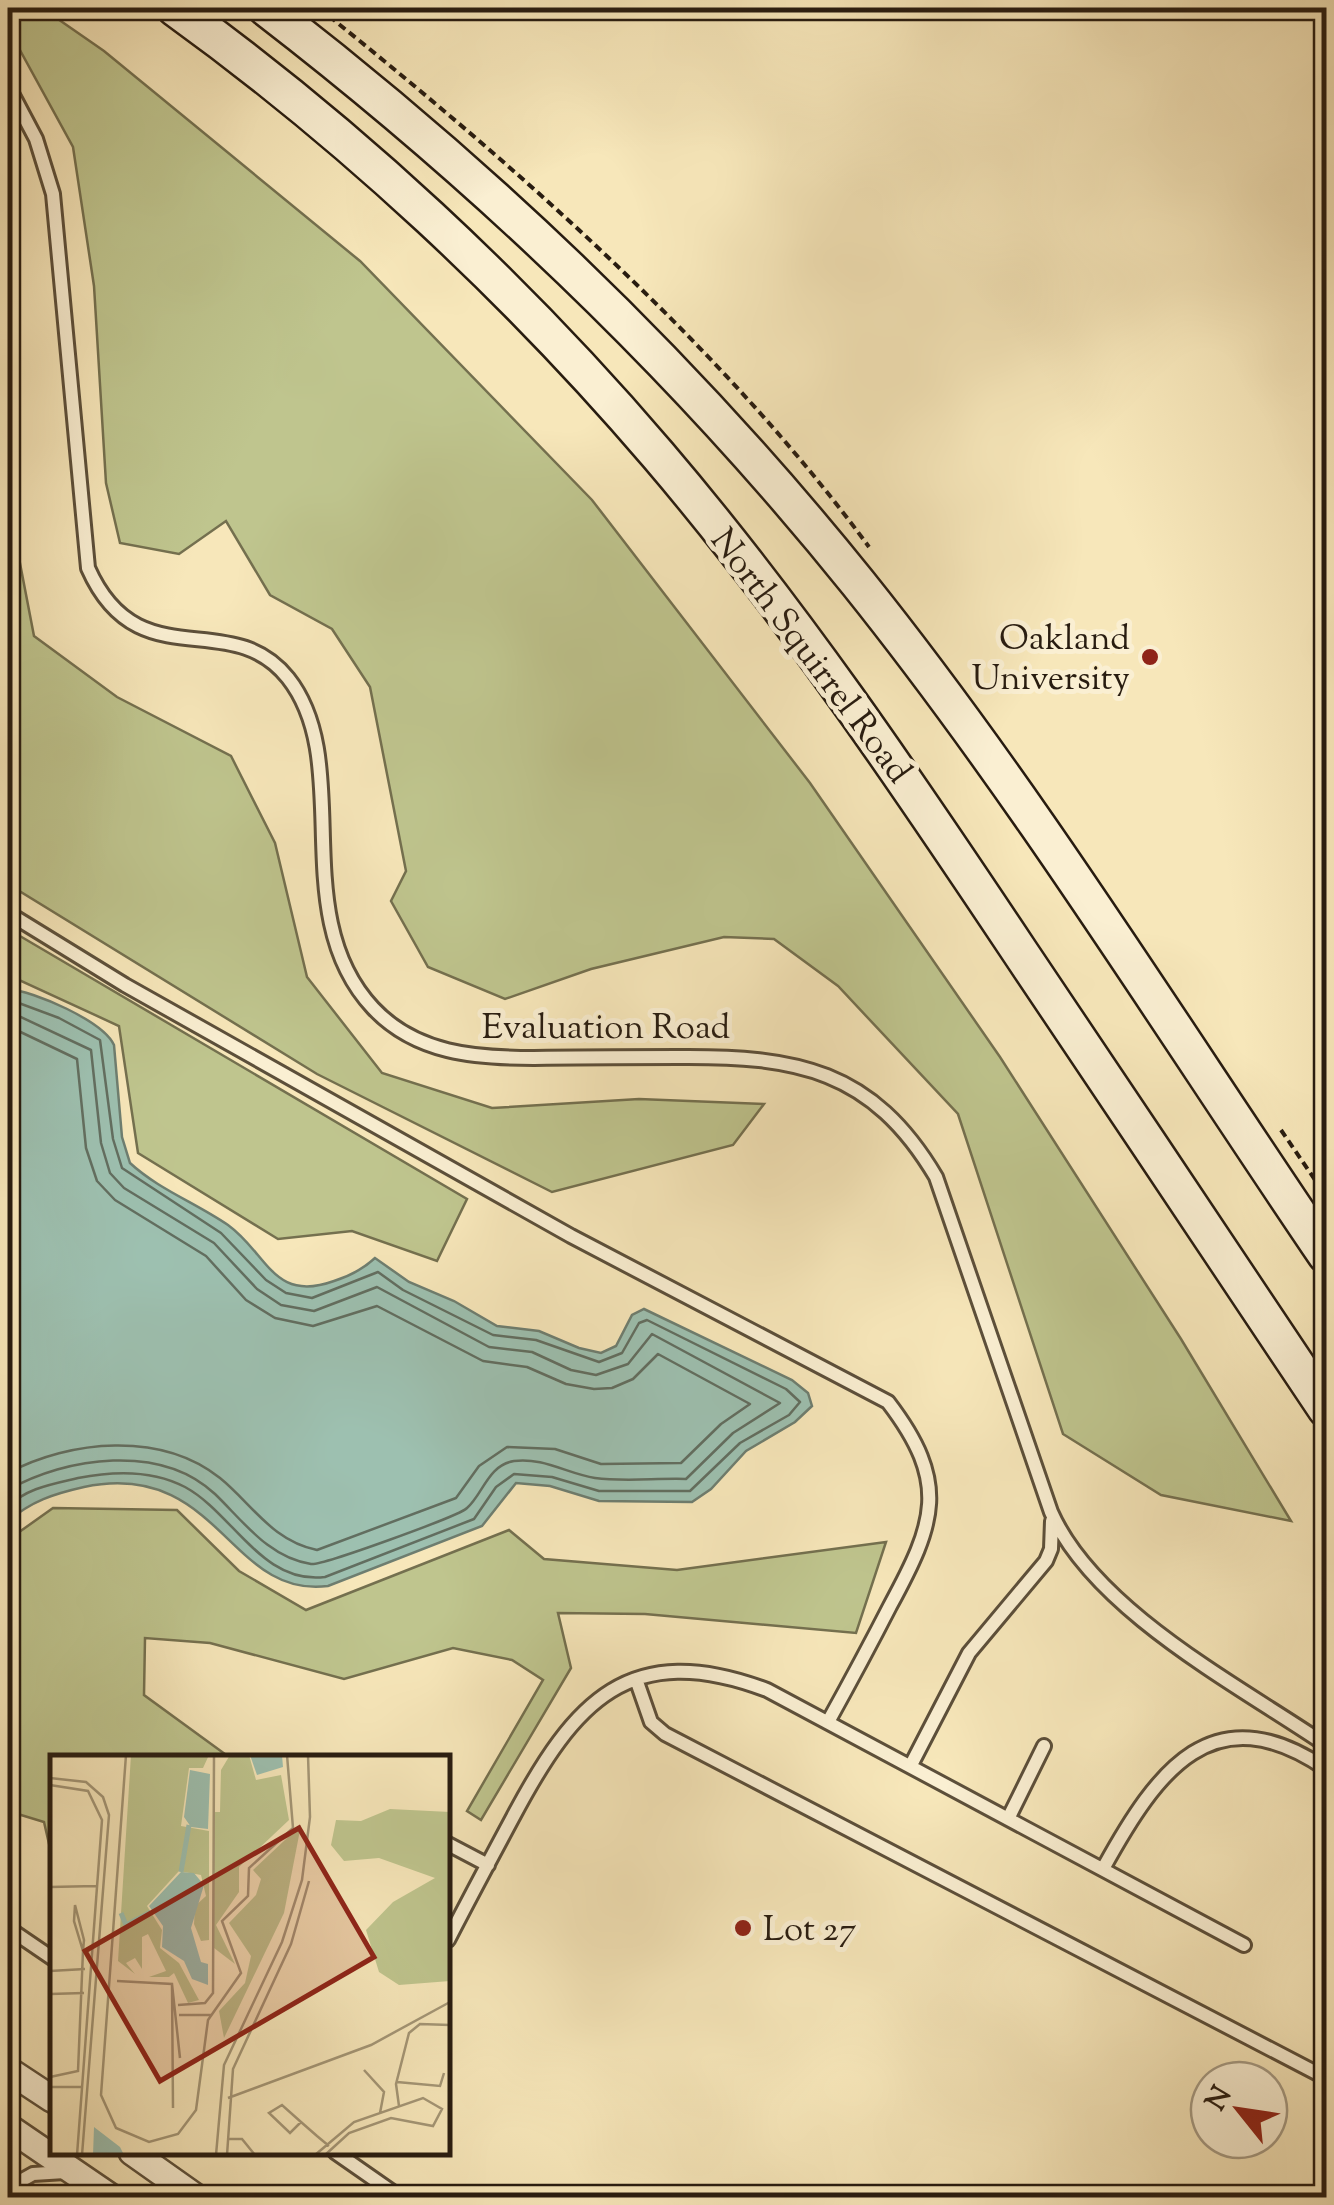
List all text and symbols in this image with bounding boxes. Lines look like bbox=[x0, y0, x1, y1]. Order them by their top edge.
street label: North Squirrel Road bbox=[696, 519, 922, 796]
place label: Oakland University bbox=[971, 615, 1130, 706]
marker: Oakland University bbox=[1139, 646, 1161, 668]
street label: Evaluation Road bbox=[482, 1004, 731, 1055]
inset map bbox=[50, 1755, 450, 2155]
place label: Lot 27 bbox=[763, 1906, 856, 1957]
marker: Lot 27 bbox=[732, 1917, 754, 1939]
north arrow bbox=[1189, 2060, 1289, 2160]
text: N bbox=[1197, 2079, 1243, 2119]

